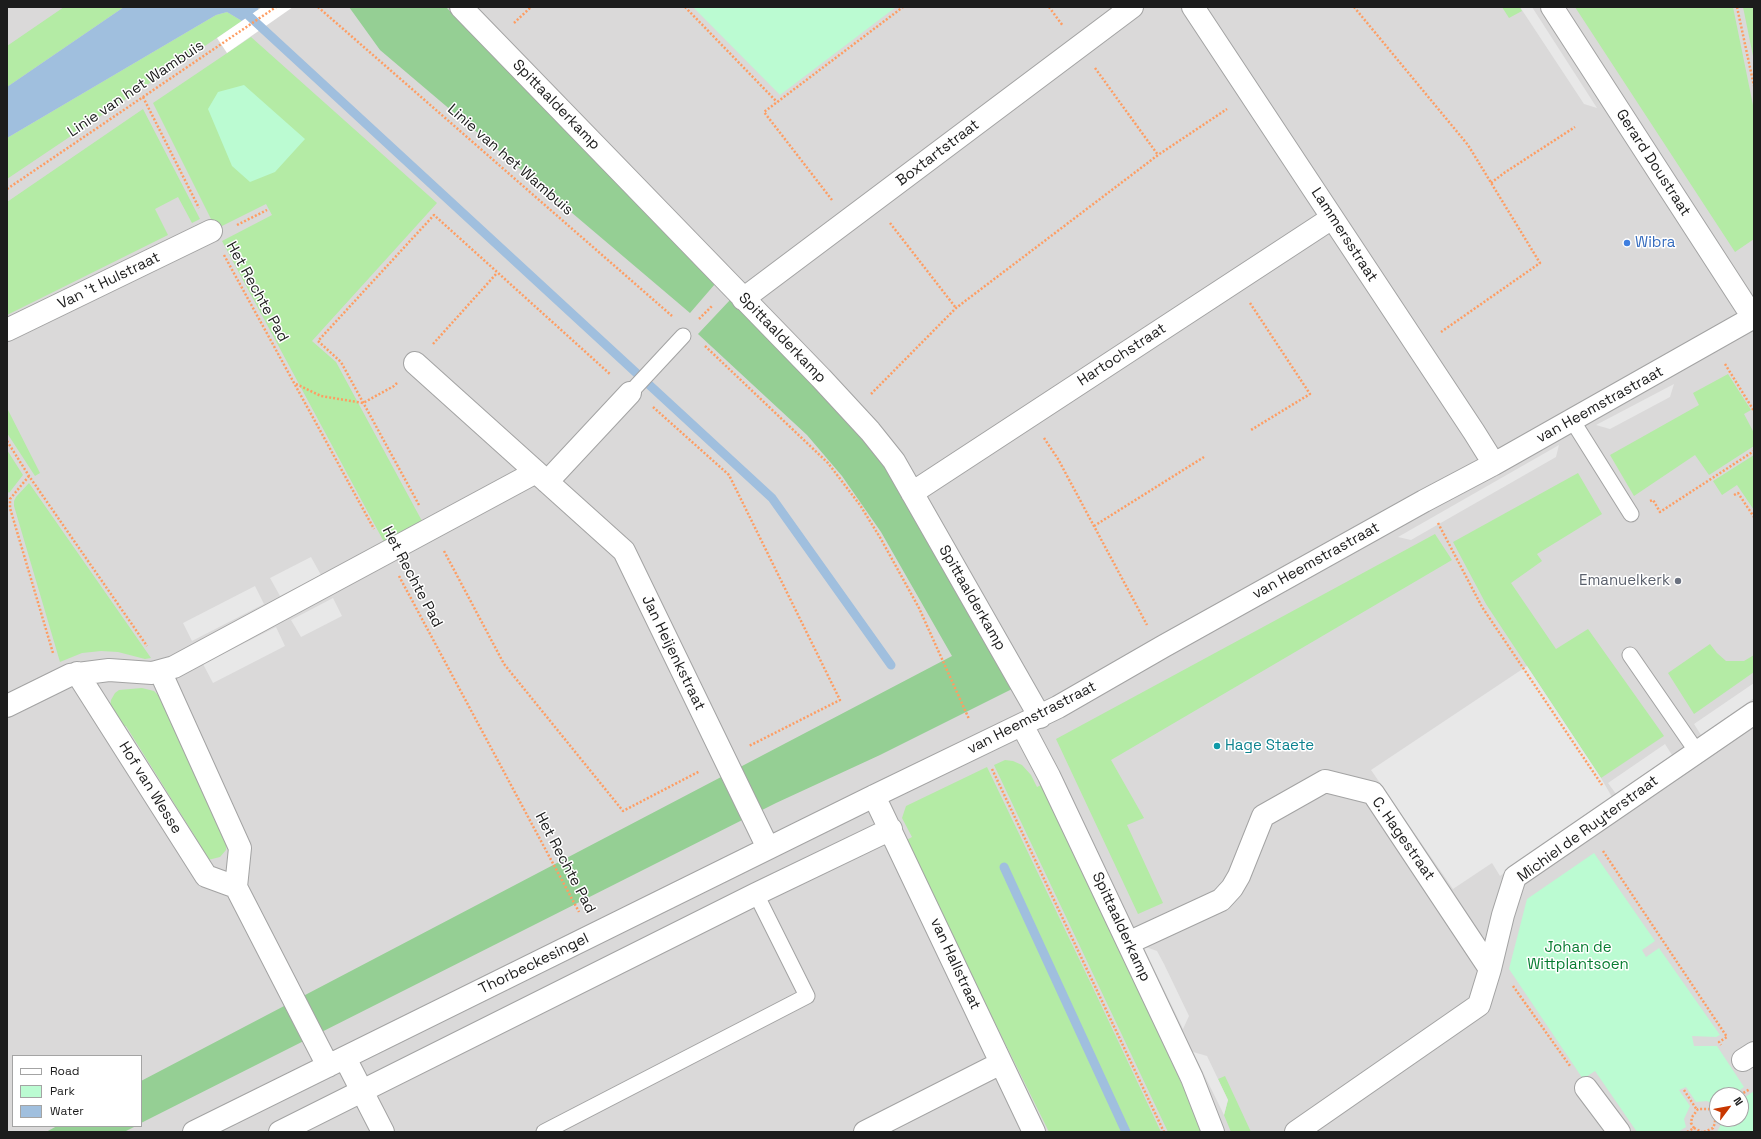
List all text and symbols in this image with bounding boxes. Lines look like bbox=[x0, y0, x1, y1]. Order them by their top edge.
street label: Linie van het Wambuis bbox=[64, 37, 208, 141]
street label: Spittaalderkamp bbox=[508, 56, 604, 154]
street label: Linie van het Wambuis bbox=[444, 101, 576, 219]
street label: Gerard Doustraat bbox=[1612, 106, 1694, 220]
street label: Boxtartstraat bbox=[893, 116, 983, 190]
street label: Lammersstraat bbox=[1307, 185, 1381, 285]
place label: Wibra bbox=[1635, 234, 1675, 252]
marker: Wibra bbox=[1622, 238, 1632, 248]
street label: Het Rechte Pad bbox=[222, 239, 292, 345]
street label: Van 't Hulstraat bbox=[55, 248, 163, 314]
street label: Spittaalderkamp bbox=[734, 289, 830, 387]
street label: Hartochstraat bbox=[1074, 320, 1170, 390]
street label: van Heemstrastraat bbox=[1533, 363, 1667, 447]
street label: van Heemstrastraat bbox=[1249, 519, 1383, 603]
street label: Het Rechte Pad bbox=[378, 523, 446, 631]
street label: Spittaalderkamp bbox=[935, 542, 1009, 654]
place label: Emanuelkerk bbox=[1579, 572, 1670, 590]
marker: Emanuelkerk bbox=[1673, 576, 1683, 586]
street label: Jan Heijenkstraat bbox=[637, 592, 709, 714]
street label: van Heemstrastraat bbox=[965, 678, 1099, 758]
place label: Hage Staete bbox=[1225, 737, 1314, 755]
street label: Hof van Wesse bbox=[114, 739, 186, 837]
marker: Hage Staete bbox=[1212, 741, 1222, 751]
street label: Michiel de Ruyterstraat bbox=[1514, 772, 1662, 886]
street label: C. Hagestraat bbox=[1368, 794, 1438, 884]
street label: Het Rechte Pad bbox=[531, 809, 599, 917]
street label: Spittaalderkamp bbox=[1088, 870, 1154, 984]
street label: van Hallstraat bbox=[926, 915, 984, 1013]
street label: Thorbeckesingel bbox=[476, 930, 592, 998]
park label: Johan de Wittplantsoen bbox=[1527, 939, 1629, 974]
legend bbox=[12, 1055, 142, 1127]
text: Road bbox=[50, 1063, 79, 1079]
text: Park bbox=[50, 1083, 75, 1099]
north arrow bbox=[1709, 1087, 1749, 1127]
text: N bbox=[1730, 1094, 1746, 1108]
text: Water bbox=[50, 1103, 84, 1119]

